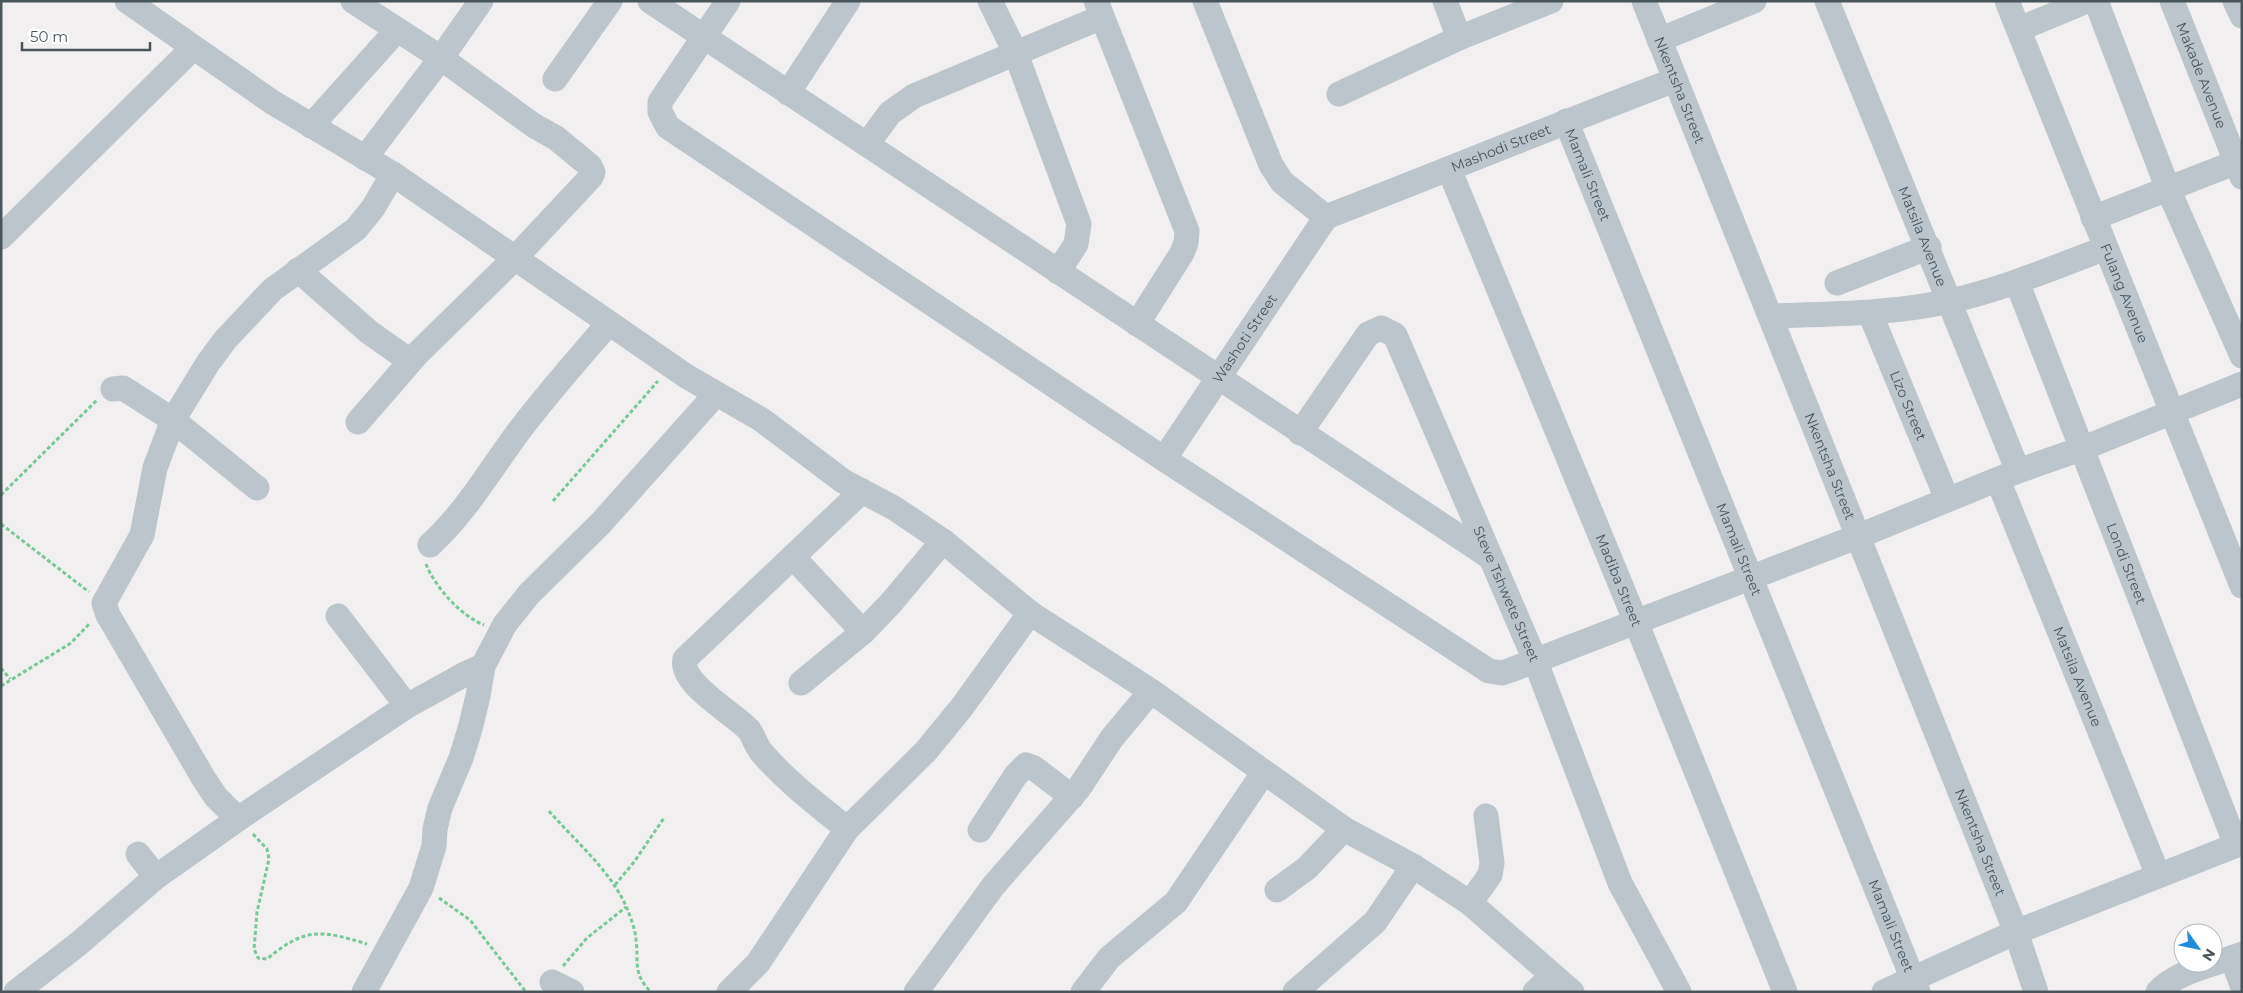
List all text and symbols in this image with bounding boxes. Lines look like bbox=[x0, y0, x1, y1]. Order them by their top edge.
scale bar bbox=[22, 20, 150, 52]
street label: Makade Avenue bbox=[2172, 20, 2231, 131]
text: 50 m bbox=[30, 27, 68, 46]
street label: Nkentsha Street bbox=[1650, 34, 1709, 147]
street label: Mashodi Street bbox=[1448, 120, 1554, 176]
street label: Mamali Street bbox=[1561, 126, 1615, 224]
street label: Matsila Avenue bbox=[1894, 184, 1951, 289]
street label: Fulang Avenue bbox=[2096, 241, 2152, 346]
street label: Washoti Street bbox=[1208, 290, 1281, 387]
street label: Lizo Street bbox=[1886, 368, 1931, 443]
street label: Nkentsha Street bbox=[1800, 410, 1859, 523]
street label: Mamali Street bbox=[1712, 500, 1766, 599]
street label: Londi Street bbox=[2103, 520, 2151, 607]
street label: Steve Tshwete Street bbox=[1469, 523, 1544, 665]
street label: Madiba Street bbox=[1592, 531, 1646, 630]
street label: Matsila Avenue bbox=[2049, 624, 2106, 729]
street label: Nkentsha Street bbox=[1951, 786, 2010, 899]
street label: Mamali Street bbox=[1864, 877, 1918, 975]
north arrow bbox=[2173, 923, 2223, 973]
text: N bbox=[2198, 945, 2220, 965]

